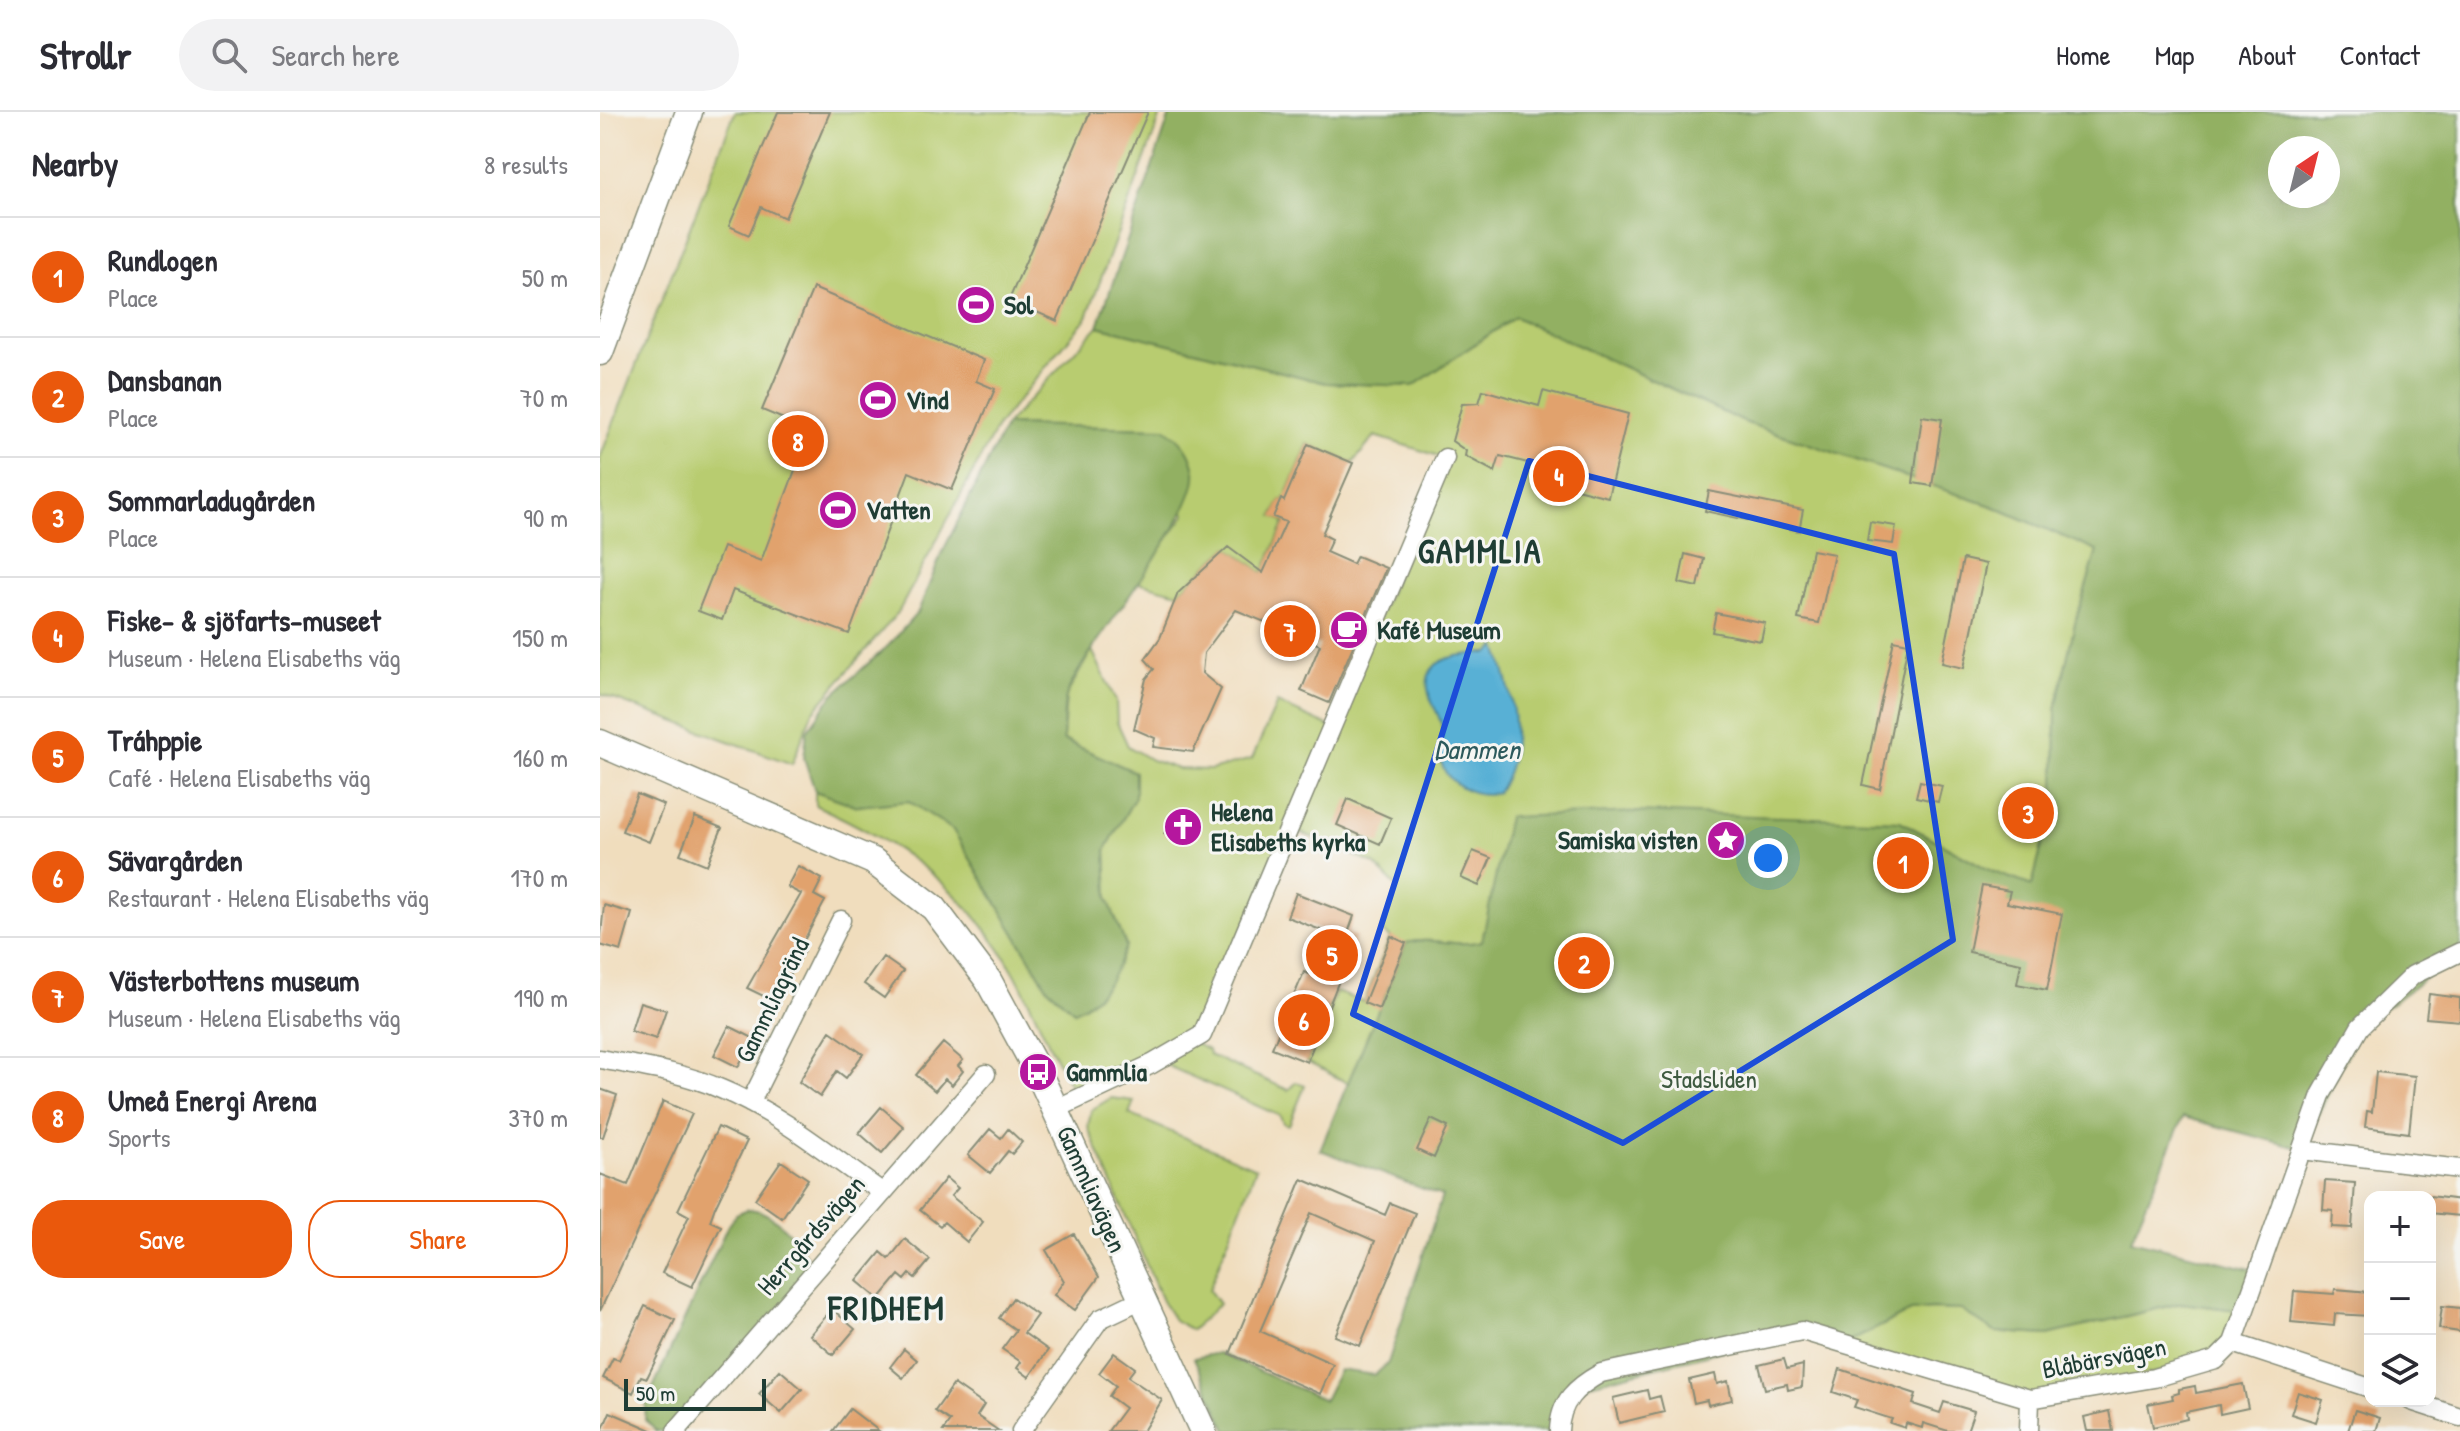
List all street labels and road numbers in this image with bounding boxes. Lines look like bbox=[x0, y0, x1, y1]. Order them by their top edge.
street label: Gammliagränd bbox=[726, 932, 817, 1068]
street label: Gammliavägen bbox=[1049, 1120, 1136, 1258]
street label: Herrgårdsvägen bbox=[749, 1167, 873, 1302]
street label: Blåbärsvägen bbox=[2039, 1328, 2169, 1387]

